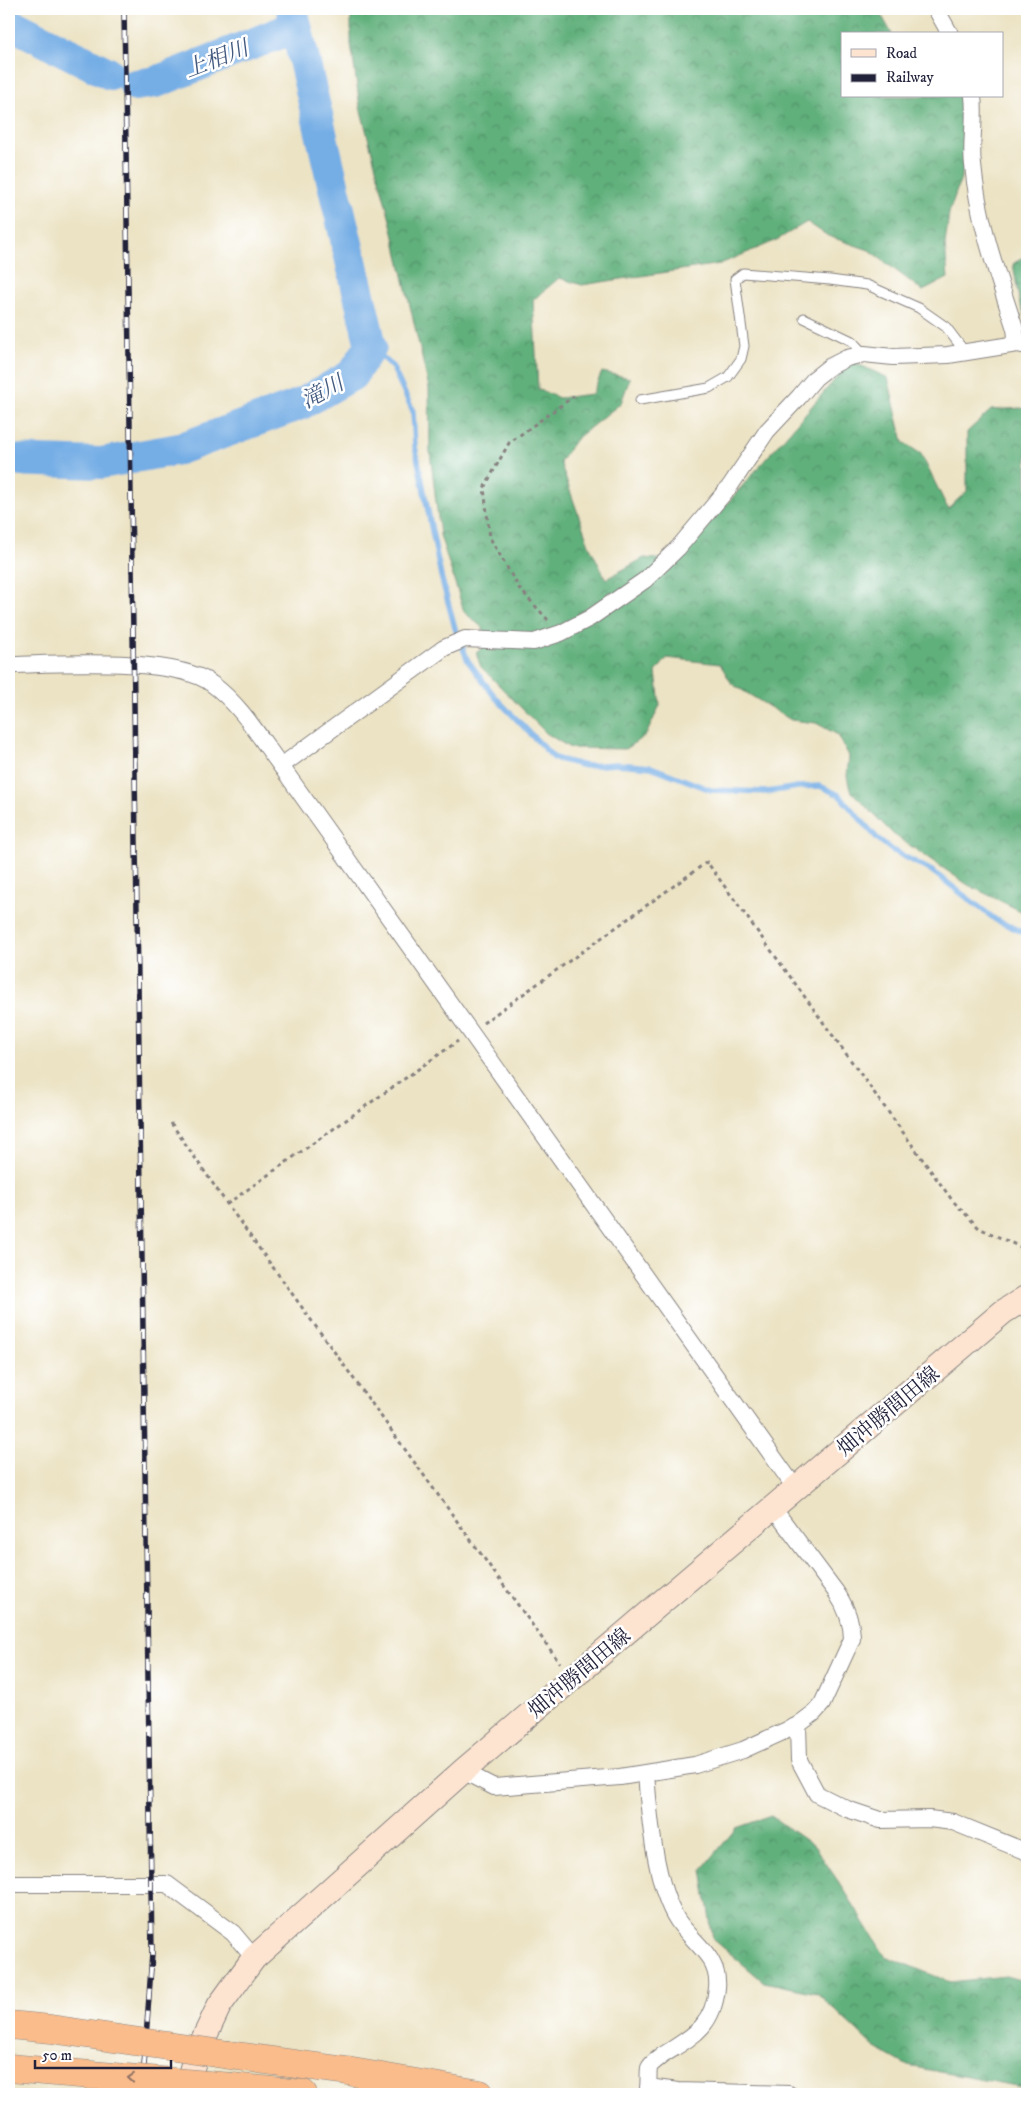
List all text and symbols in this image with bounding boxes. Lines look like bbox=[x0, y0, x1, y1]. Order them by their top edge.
legend bbox=[841, 32, 1004, 98]
water label: 上相川 bbox=[181, 34, 254, 84]
text: Road bbox=[886, 44, 918, 63]
text: Railway bbox=[886, 68, 934, 87]
water label: 滝川 bbox=[297, 369, 350, 415]
street label: 畑沖勝間田線 bbox=[832, 1361, 945, 1462]
street label: 畑沖勝間田線 bbox=[523, 1623, 636, 1724]
scale bar bbox=[35, 2038, 171, 2070]
text: 50 m bbox=[42, 2046, 72, 2065]
one-way arrow bbox=[127, 2073, 135, 2084]

